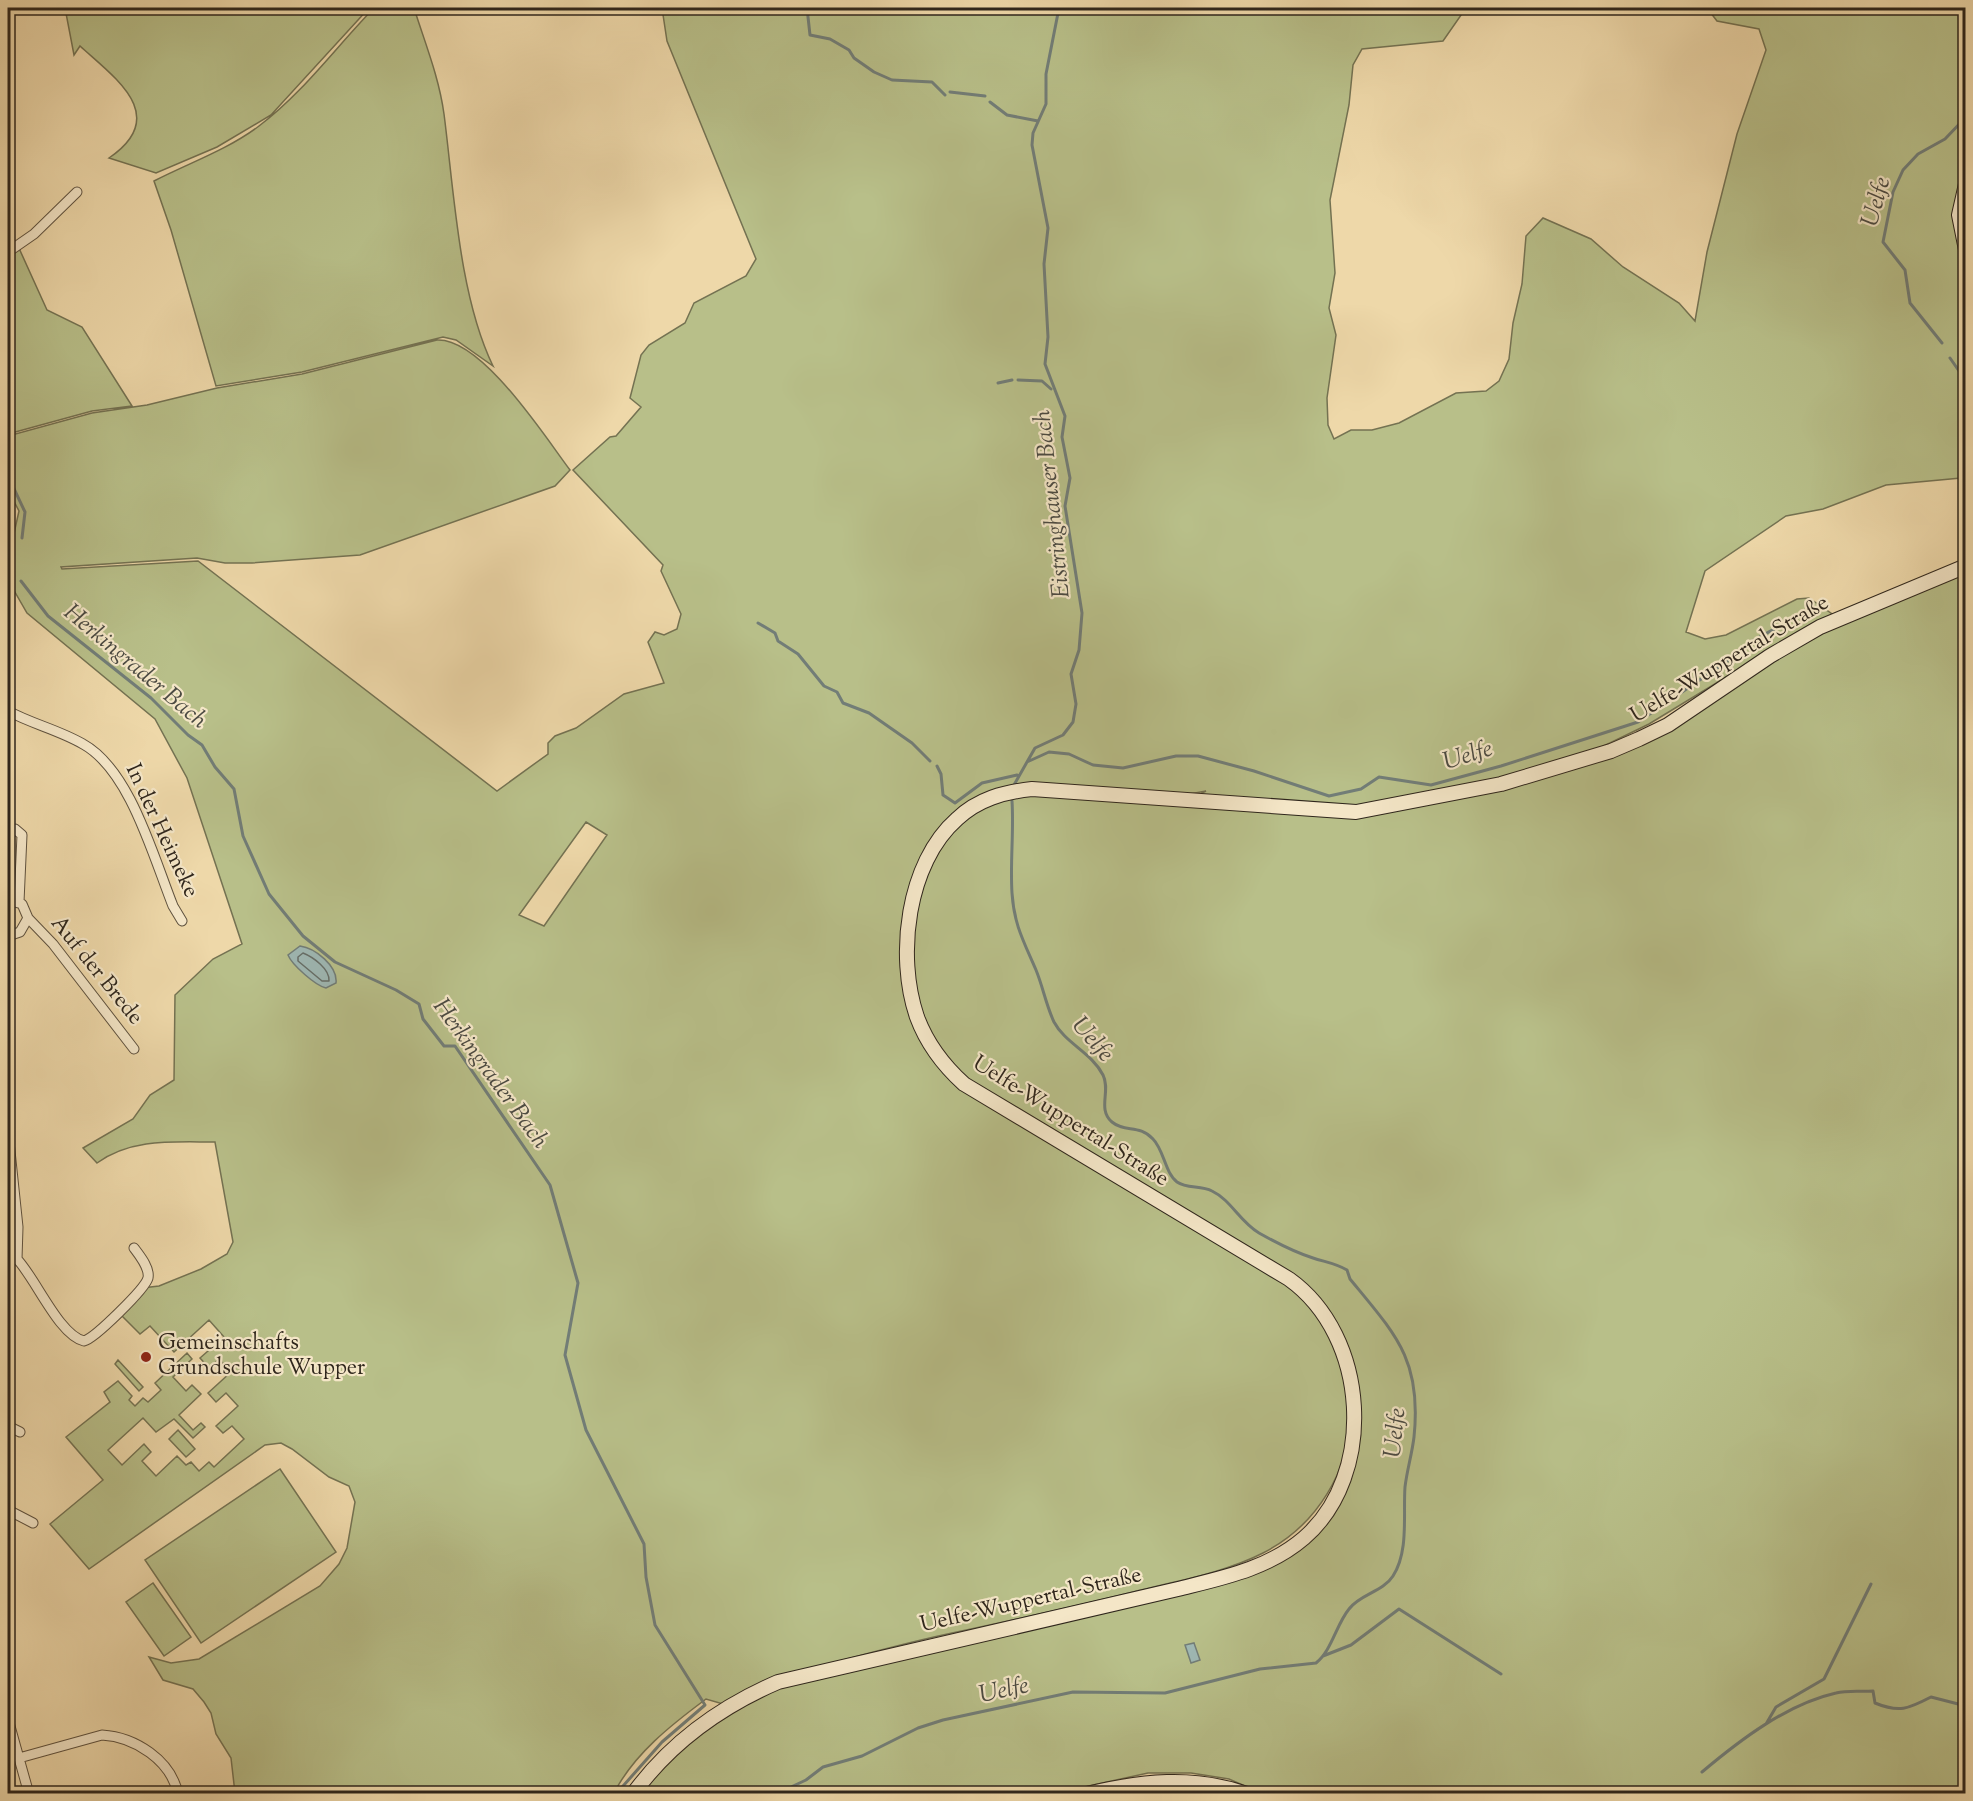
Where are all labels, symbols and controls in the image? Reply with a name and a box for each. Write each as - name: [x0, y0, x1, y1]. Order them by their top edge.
- water label: Uelfe: [1854, 173, 1900, 231]
- water label: Eistringhauser Bach: [1026, 408, 1080, 600]
- street label: Uelfe-Wuppertal-Straße: [1625, 588, 1835, 732]
- water label: Herkingrader Bach: [56, 597, 214, 738]
- water label: Uelfe: [1439, 732, 1497, 780]
- street label: In der Heimeke: [116, 759, 206, 903]
- street label: Auf der Brede: [42, 910, 150, 1032]
- water label: Herkingrader Bach: [424, 992, 556, 1156]
- water label: Uelfe: [1063, 1010, 1121, 1070]
- street label: Uelfe-Wuppertal-Straße: [965, 1048, 1175, 1196]
- place label: Gemeinschafts Grundschule Wupper: [158, 1328, 365, 1385]
- marker: Gemeinschafts Grundschule Wupper: [139, 1350, 153, 1364]
- water label: Uelfe: [1376, 1406, 1416, 1460]
- street label: Uelfe-Wuppertal-Straße: [917, 1560, 1145, 1642]
- water label: Uelfe: [976, 1669, 1032, 1713]

